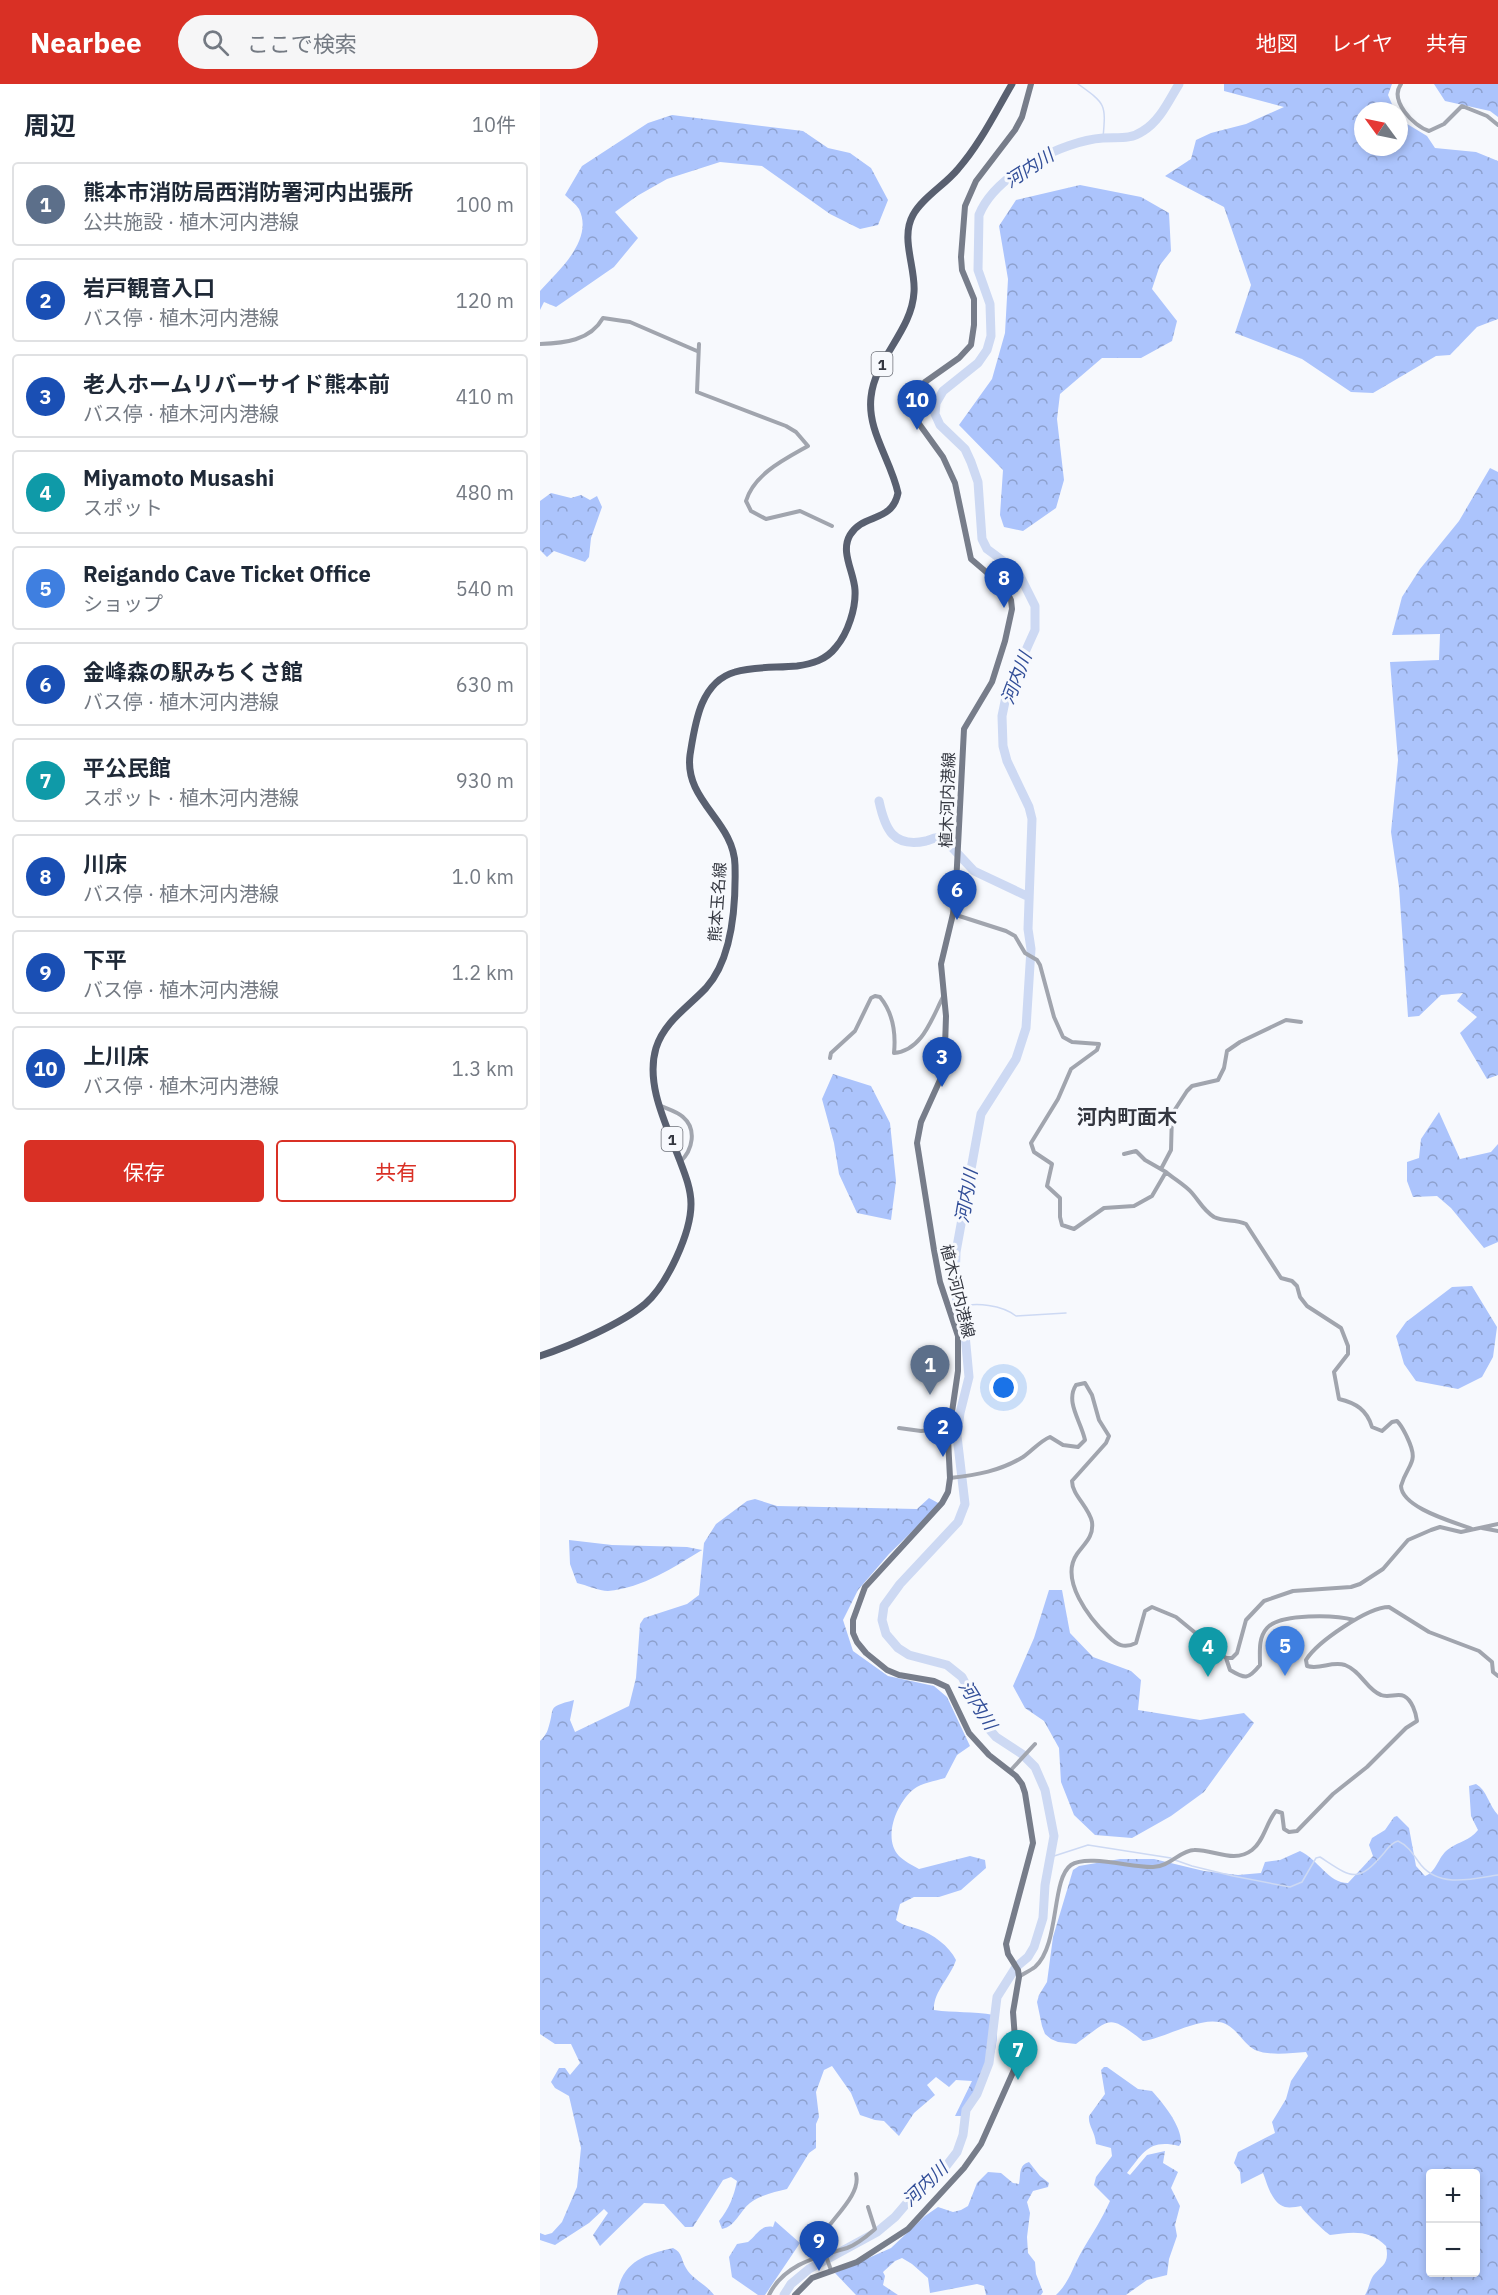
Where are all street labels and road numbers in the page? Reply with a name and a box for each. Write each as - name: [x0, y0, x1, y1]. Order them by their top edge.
- road number: 1: [872, 352, 892, 376]
- street label: 植木河内港線: [935, 752, 959, 848]
- street label: 熊本玉名線: [704, 861, 730, 943]
- road number: 1: [662, 1127, 682, 1151]
- street label: 植木河内港線: [937, 1242, 979, 1340]

